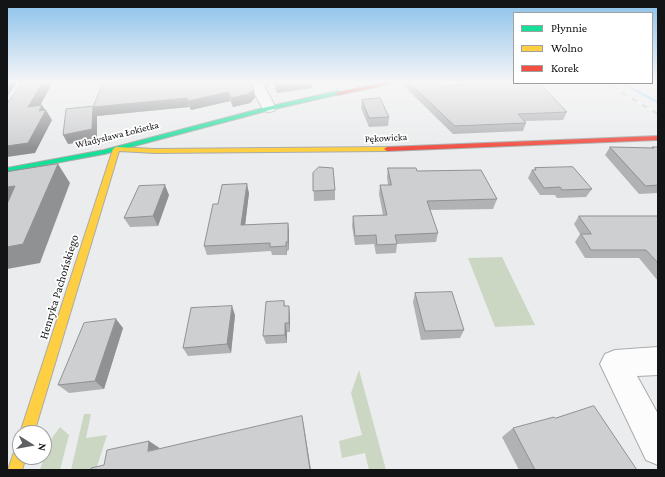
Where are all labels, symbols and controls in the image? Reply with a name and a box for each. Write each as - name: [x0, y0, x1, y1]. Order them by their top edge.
- legend: [513, 12, 653, 84]
- text: Płynnie: [551, 21, 587, 35]
- text: Wolno: [551, 41, 583, 55]
- text: Korek: [551, 61, 579, 75]
- street label: Władysława Łokietka: [74, 119, 160, 151]
- street label: Pękowicka: [365, 131, 407, 145]
- street label: Henryka Pachońskiego: [36, 233, 82, 341]
- north arrow: [12, 425, 52, 465]
- text: N: [36, 442, 49, 452]

